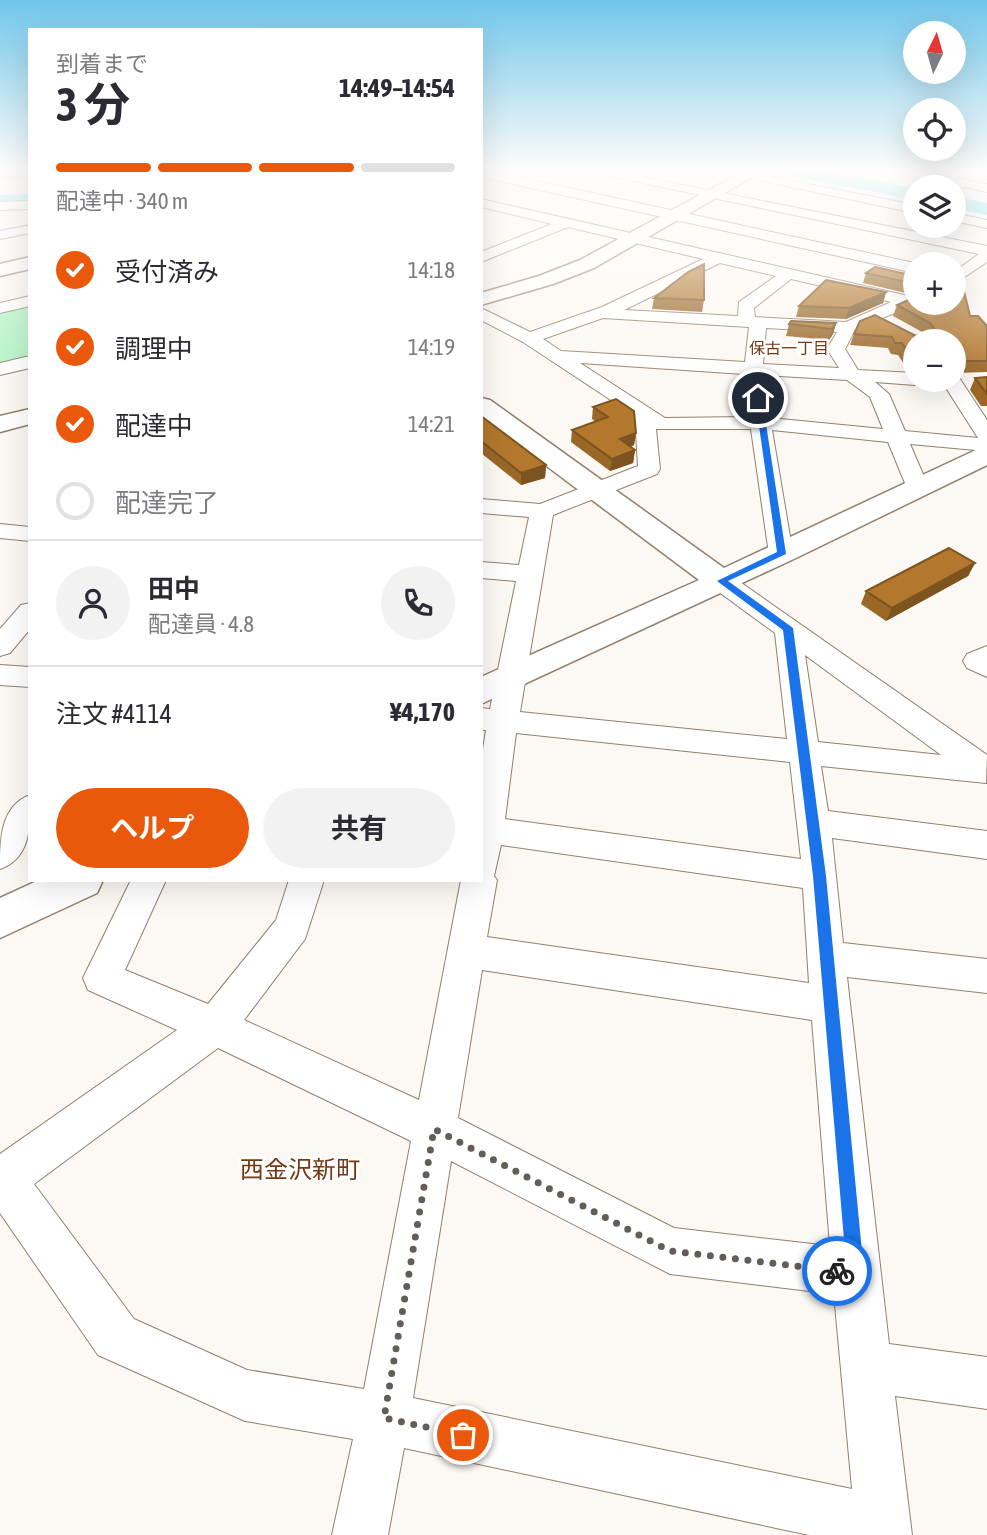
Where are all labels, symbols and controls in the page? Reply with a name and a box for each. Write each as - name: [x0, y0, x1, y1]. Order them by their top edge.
- north arrow: [903, 21, 966, 84]
- map controls: [903, 21, 966, 392]
- text: 到着まで: [56, 51, 148, 77]
- text: 14:49–14:54: [339, 73, 455, 103]
- text: 3 分: [56, 78, 130, 131]
- button: locate: [903, 98, 966, 161]
- button: layers: [903, 175, 966, 238]
- text: 配達中 · 340 m: [56, 188, 188, 214]
- icon: check: [56, 251, 94, 289]
- button: +: [903, 252, 966, 315]
- text: 受付済み: [115, 257, 219, 287]
- text: 14:18: [408, 257, 455, 283]
- icon: check: [56, 328, 94, 366]
- button: −: [903, 329, 966, 392]
- text: 調理中: [115, 334, 193, 364]
- text: 14:19: [408, 334, 455, 360]
- district label: 保古一丁目: [749, 339, 829, 357]
- pin: [728, 368, 788, 428]
- icon: home: [739, 379, 777, 417]
- icon: check: [56, 405, 94, 443]
- text: 配達中: [115, 411, 193, 441]
- text: 14:21: [408, 411, 455, 437]
- text: 配達完了: [115, 488, 219, 518]
- button: person: [56, 566, 130, 640]
- button: phone: [381, 566, 455, 640]
- text: 田中: [148, 574, 200, 604]
- text: 配達員 · 4.8: [148, 611, 254, 637]
- text: ¥4,170: [390, 697, 455, 727]
- text: 注文 #4114: [56, 699, 172, 729]
- button: ヘルプ: [56, 788, 249, 868]
- button: 共有: [263, 788, 455, 868]
- district label: 西金沢新町: [240, 1156, 360, 1183]
- courier: [802, 1236, 872, 1306]
- icon: bike: [818, 1252, 856, 1290]
- pin: [433, 1405, 493, 1465]
- icon: bag: [444, 1416, 482, 1454]

